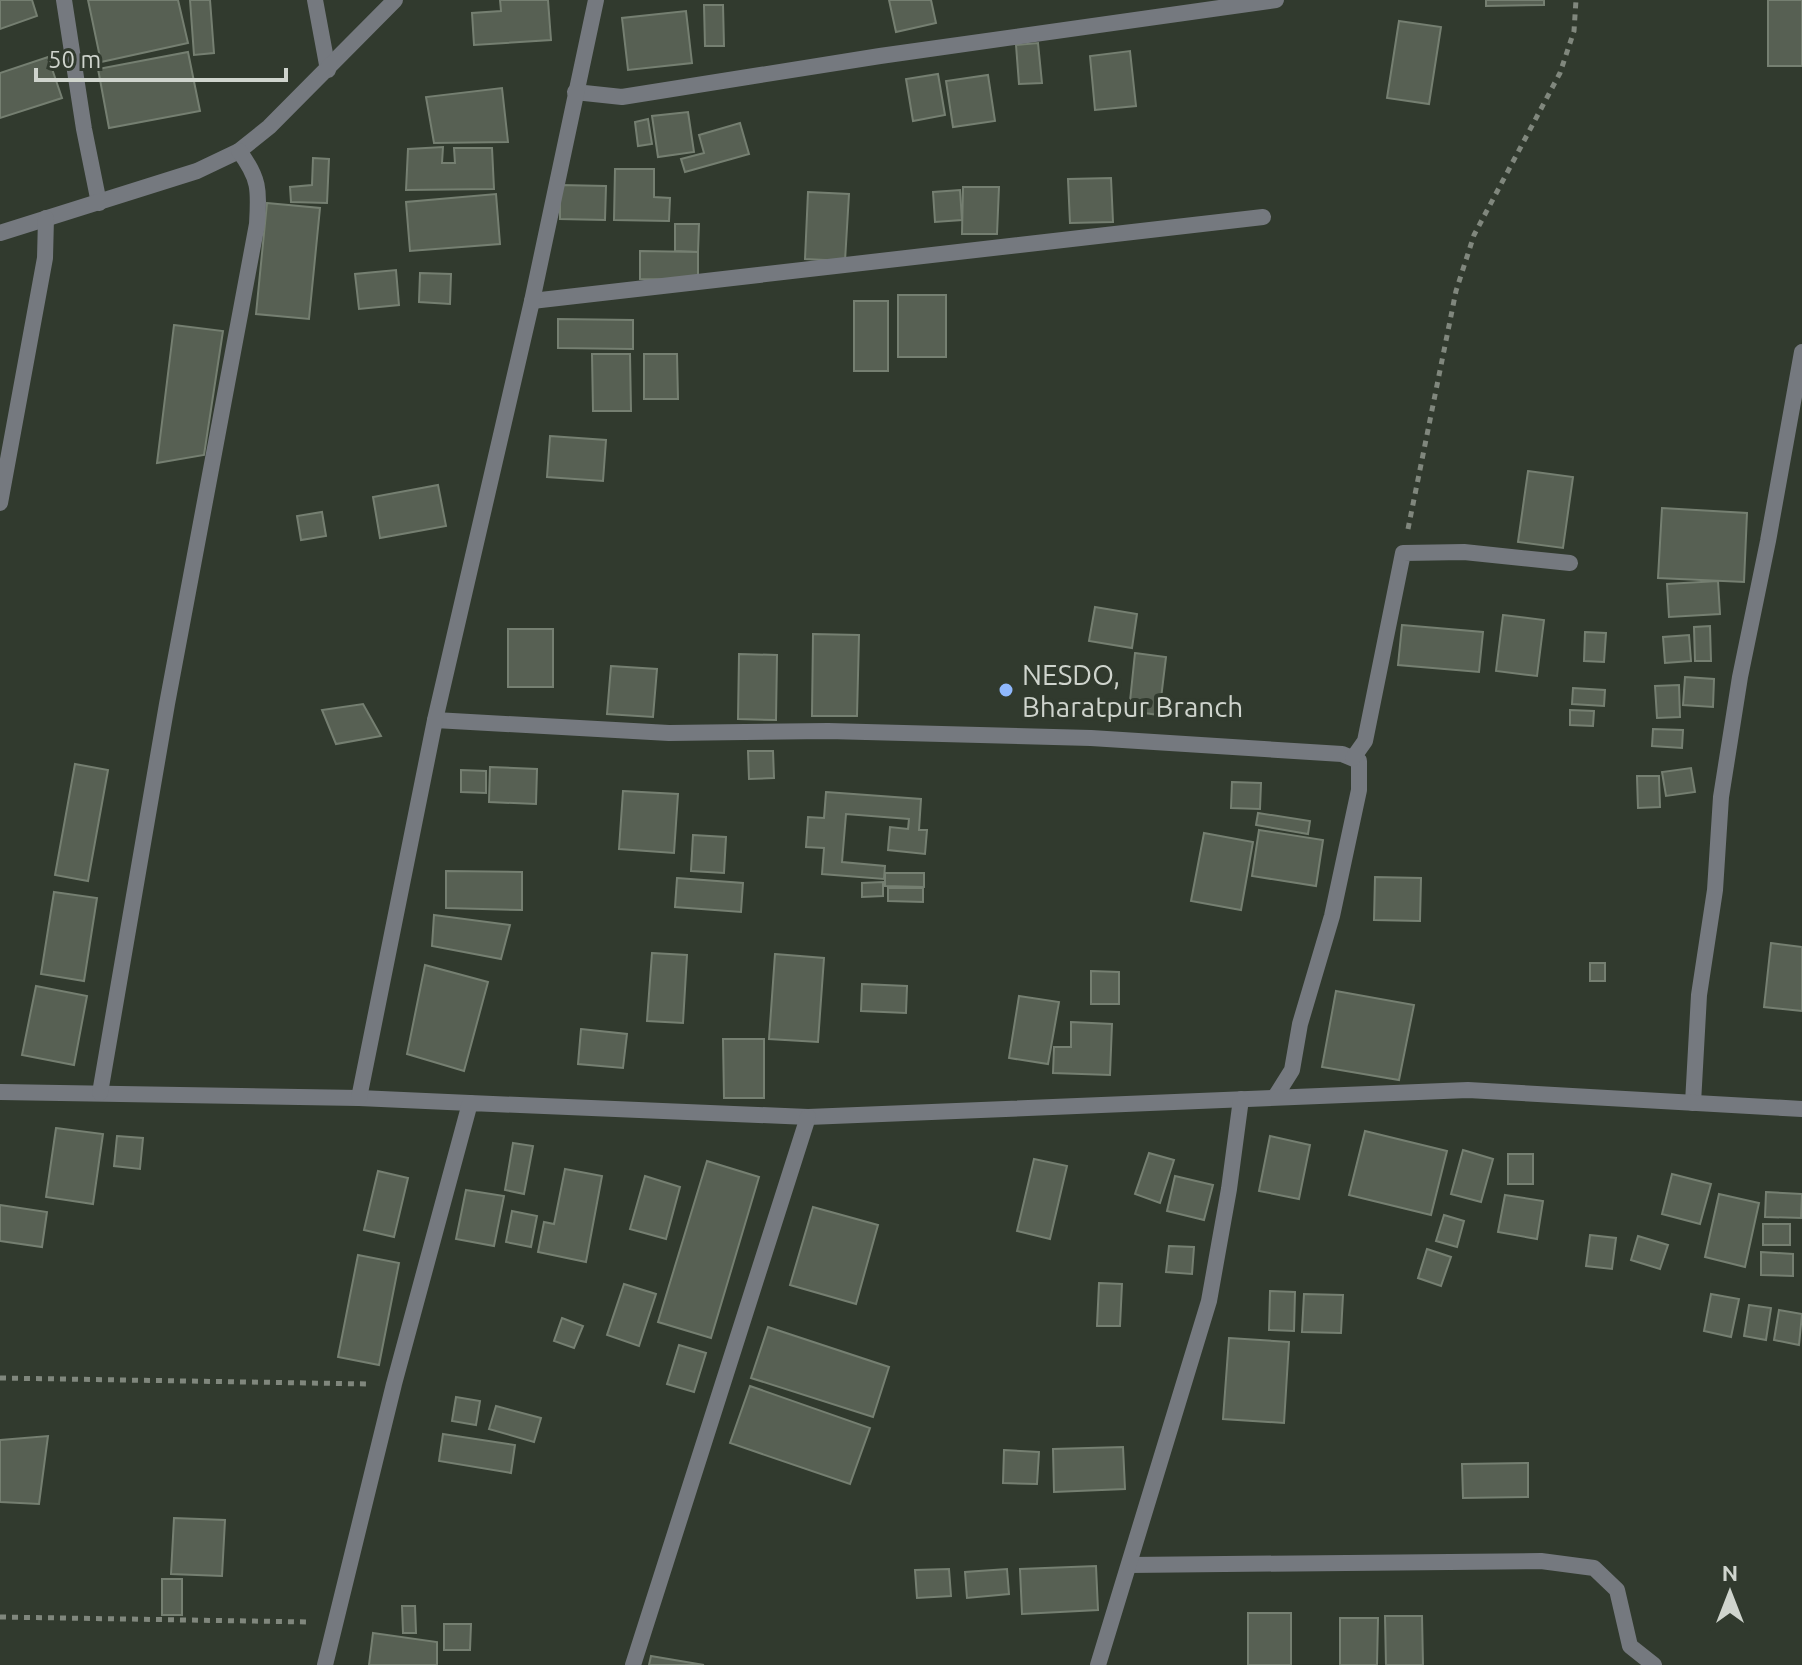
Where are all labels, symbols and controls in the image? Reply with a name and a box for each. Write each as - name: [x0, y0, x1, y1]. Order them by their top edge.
- scale bar: [36, 32, 286, 82]
- text: 50 m: [48, 46, 101, 73]
- place label: NESDO, Bharatpur Branch: [1022, 659, 1243, 722]
- marker: NESDO, Bharatpur Branch: [997, 681, 1015, 699]
- north arrow: [1690, 1553, 1770, 1633]
- text: N: [1722, 1560, 1738, 1585]

